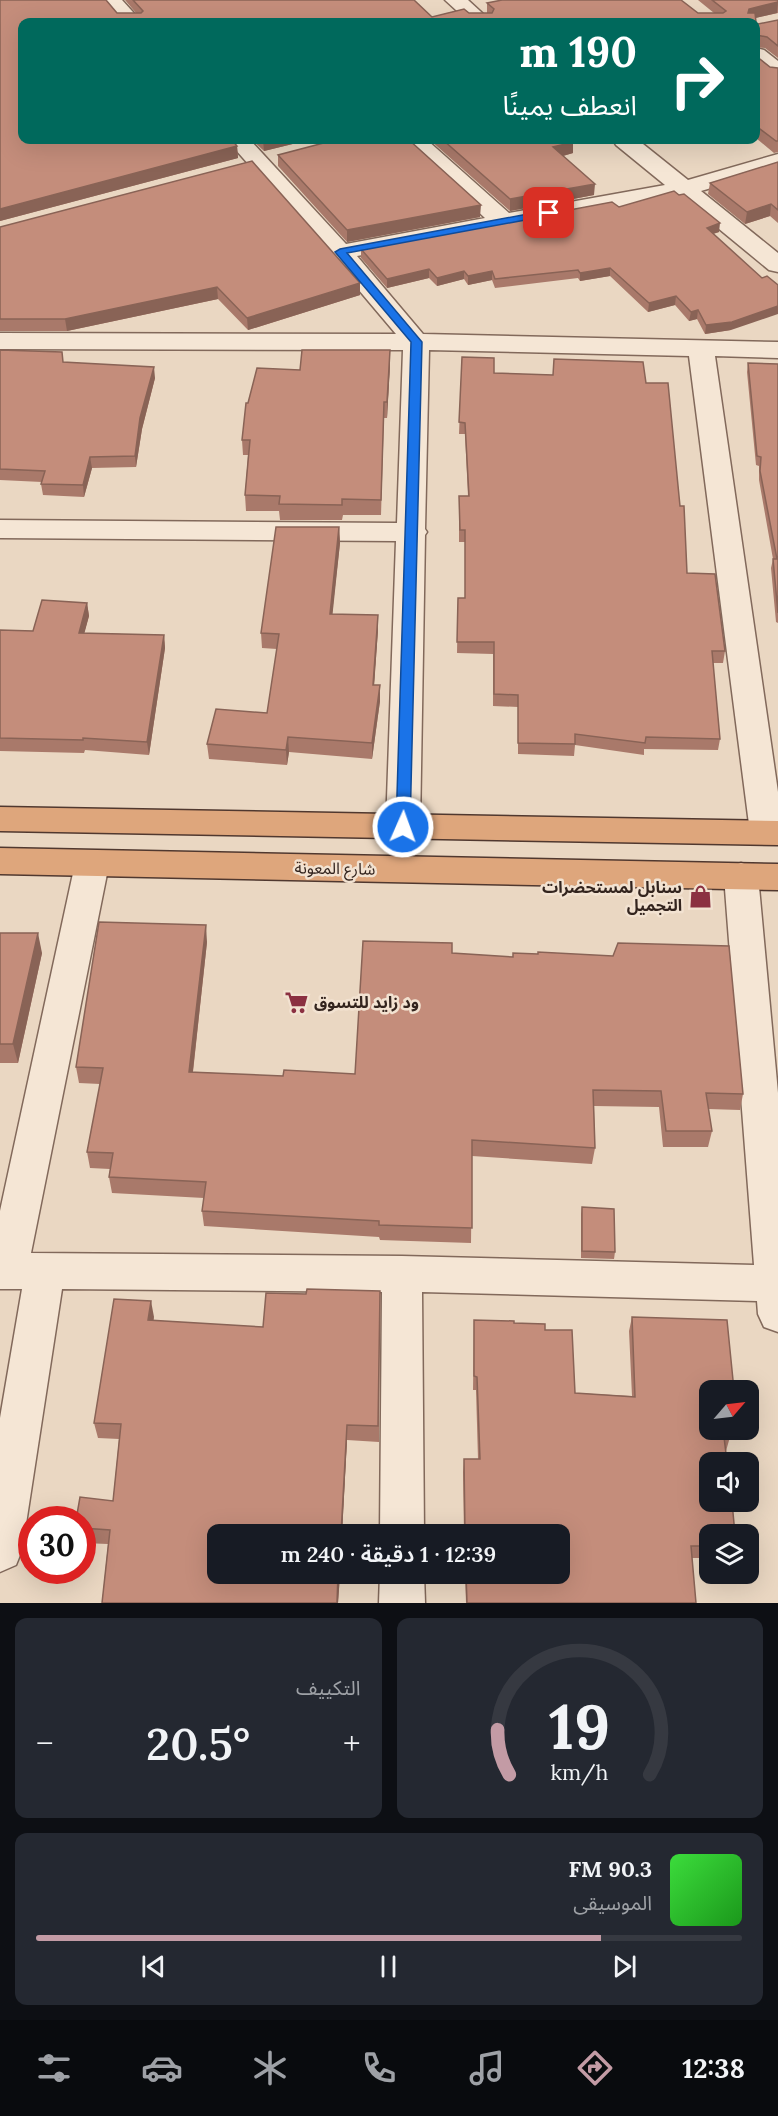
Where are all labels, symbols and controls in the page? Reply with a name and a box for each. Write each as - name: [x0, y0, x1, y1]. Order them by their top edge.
- text: 190 m: [519, 25, 637, 79]
- icon: right: [658, 42, 736, 120]
- text: انعطف يمينًا: [502, 88, 637, 122]
- pin: [523, 187, 574, 238]
- icon: arrive: [532, 196, 565, 229]
- position arrow: [371, 795, 435, 859]
- street label: شارع المعونة: [294, 857, 375, 882]
- place label: سنابل لمستحضرات التجميل: [542, 877, 682, 915]
- shop icon: سنابل لمستحضرات التجميل: [687, 883, 713, 909]
- supermarket icon: ود زايد للتسوق: [283, 989, 309, 1015]
- place label: ود زايد للتسوق: [314, 992, 419, 1012]
- north arrow: [699, 1380, 759, 1440]
- map controls: [699, 1380, 759, 1584]
- button: sound: [699, 1452, 759, 1512]
- speed limit sign: 30: [18, 1506, 96, 1584]
- button: layers: [699, 1524, 759, 1584]
- text: 12:39 · 1 دقيقة · 240 m: [281, 1540, 496, 1568]
- text: التكييف: [296, 1675, 361, 1700]
- text: 19: [549, 1686, 610, 1766]
- text: 20.5°: [146, 1715, 250, 1772]
- text: −: [36, 1722, 54, 1764]
- text: +: [343, 1722, 361, 1764]
- text: km/h: [551, 1758, 609, 1786]
- text: 90.3 FM: [569, 1855, 652, 1883]
- text: الموسيقى: [573, 1890, 652, 1915]
- icon: previous: [137, 1950, 170, 1983]
- icon: pause: [372, 1950, 405, 1983]
- icon: next: [608, 1950, 641, 1983]
- icon: filters: [33, 2047, 75, 2089]
- icon: car: [141, 2047, 183, 2089]
- icon: climate: [249, 2047, 291, 2089]
- icon: phone: [358, 2047, 400, 2089]
- icon: music: [466, 2047, 508, 2089]
- icon: directions: [574, 2047, 616, 2089]
- text: 12:38: [682, 2051, 745, 2085]

